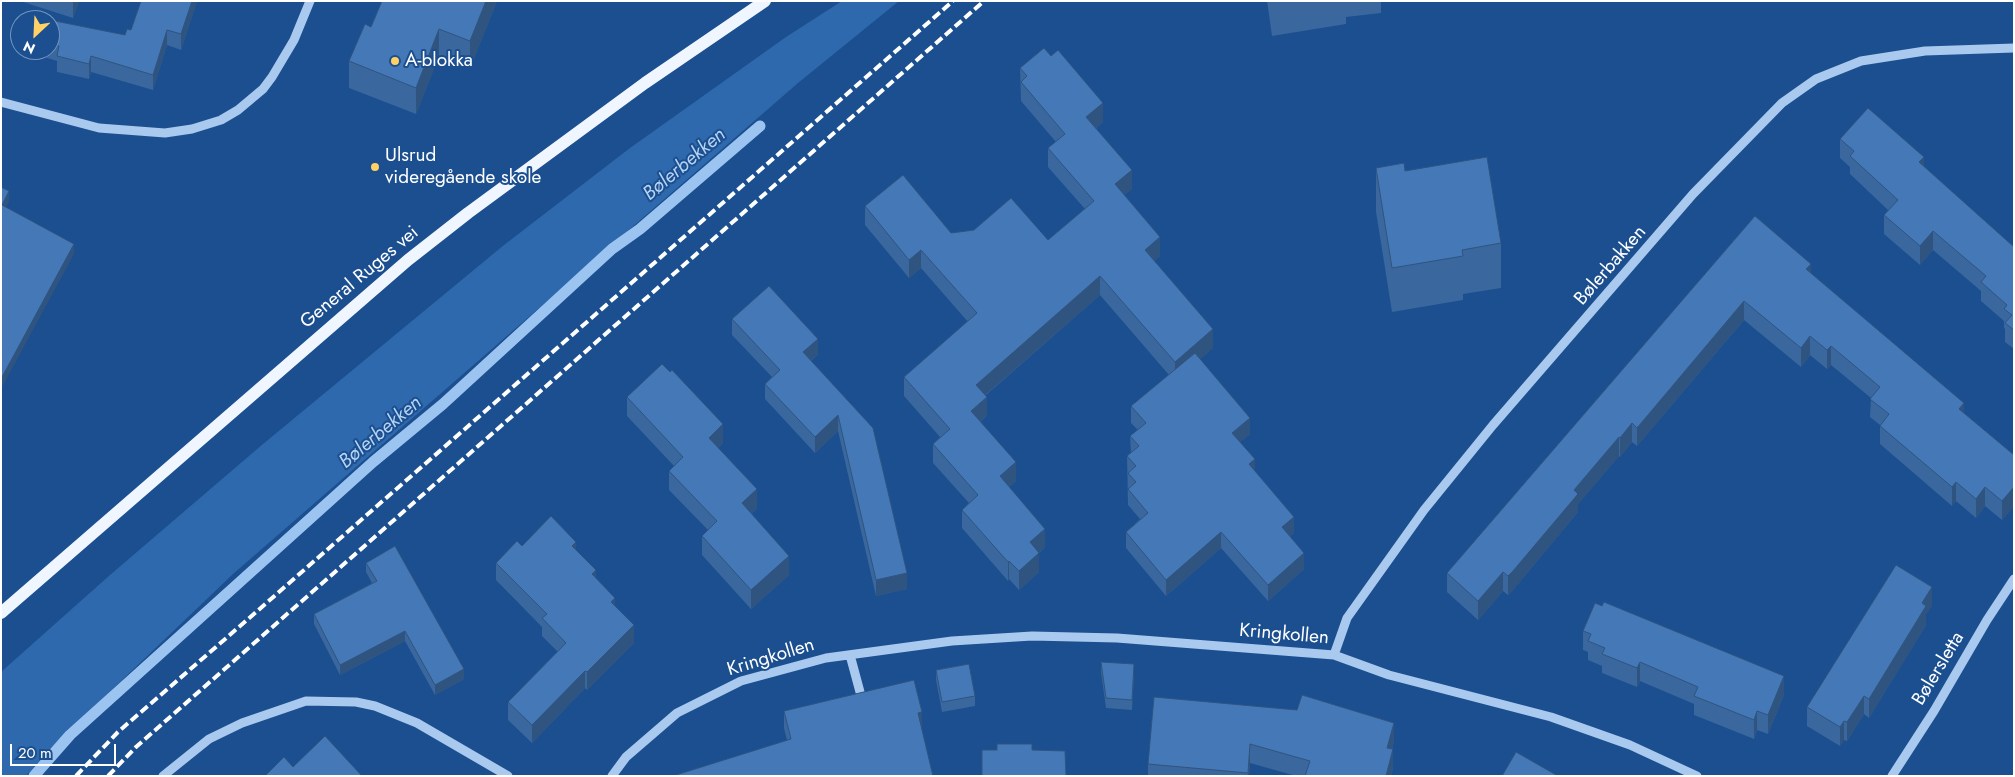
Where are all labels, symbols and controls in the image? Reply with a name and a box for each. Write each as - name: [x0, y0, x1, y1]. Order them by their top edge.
- north arrow: [10, 10, 60, 60]
- text: N: [20, 36, 38, 59]
- place label: A-blokka: [405, 50, 473, 72]
- marker: A-blokka: [389, 55, 401, 67]
- water label: Bølerbekken: [639, 123, 731, 207]
- place label: Ulsrud videregående skole: [385, 145, 541, 189]
- marker: Ulsrud videregående skole: [369, 161, 381, 173]
- street label: General Ruges vei: [296, 222, 424, 334]
- street label: Bølerbakken: [1570, 222, 1652, 310]
- water label: Bølerbekken: [335, 391, 427, 475]
- street label: Kringkollen: [1238, 620, 1330, 650]
- street label: Bølersletta: [1908, 628, 1970, 710]
- street label: Kringkollen: [725, 634, 817, 682]
- scale bar: [12, 734, 119, 766]
- text: 20 m: [18, 742, 52, 764]

